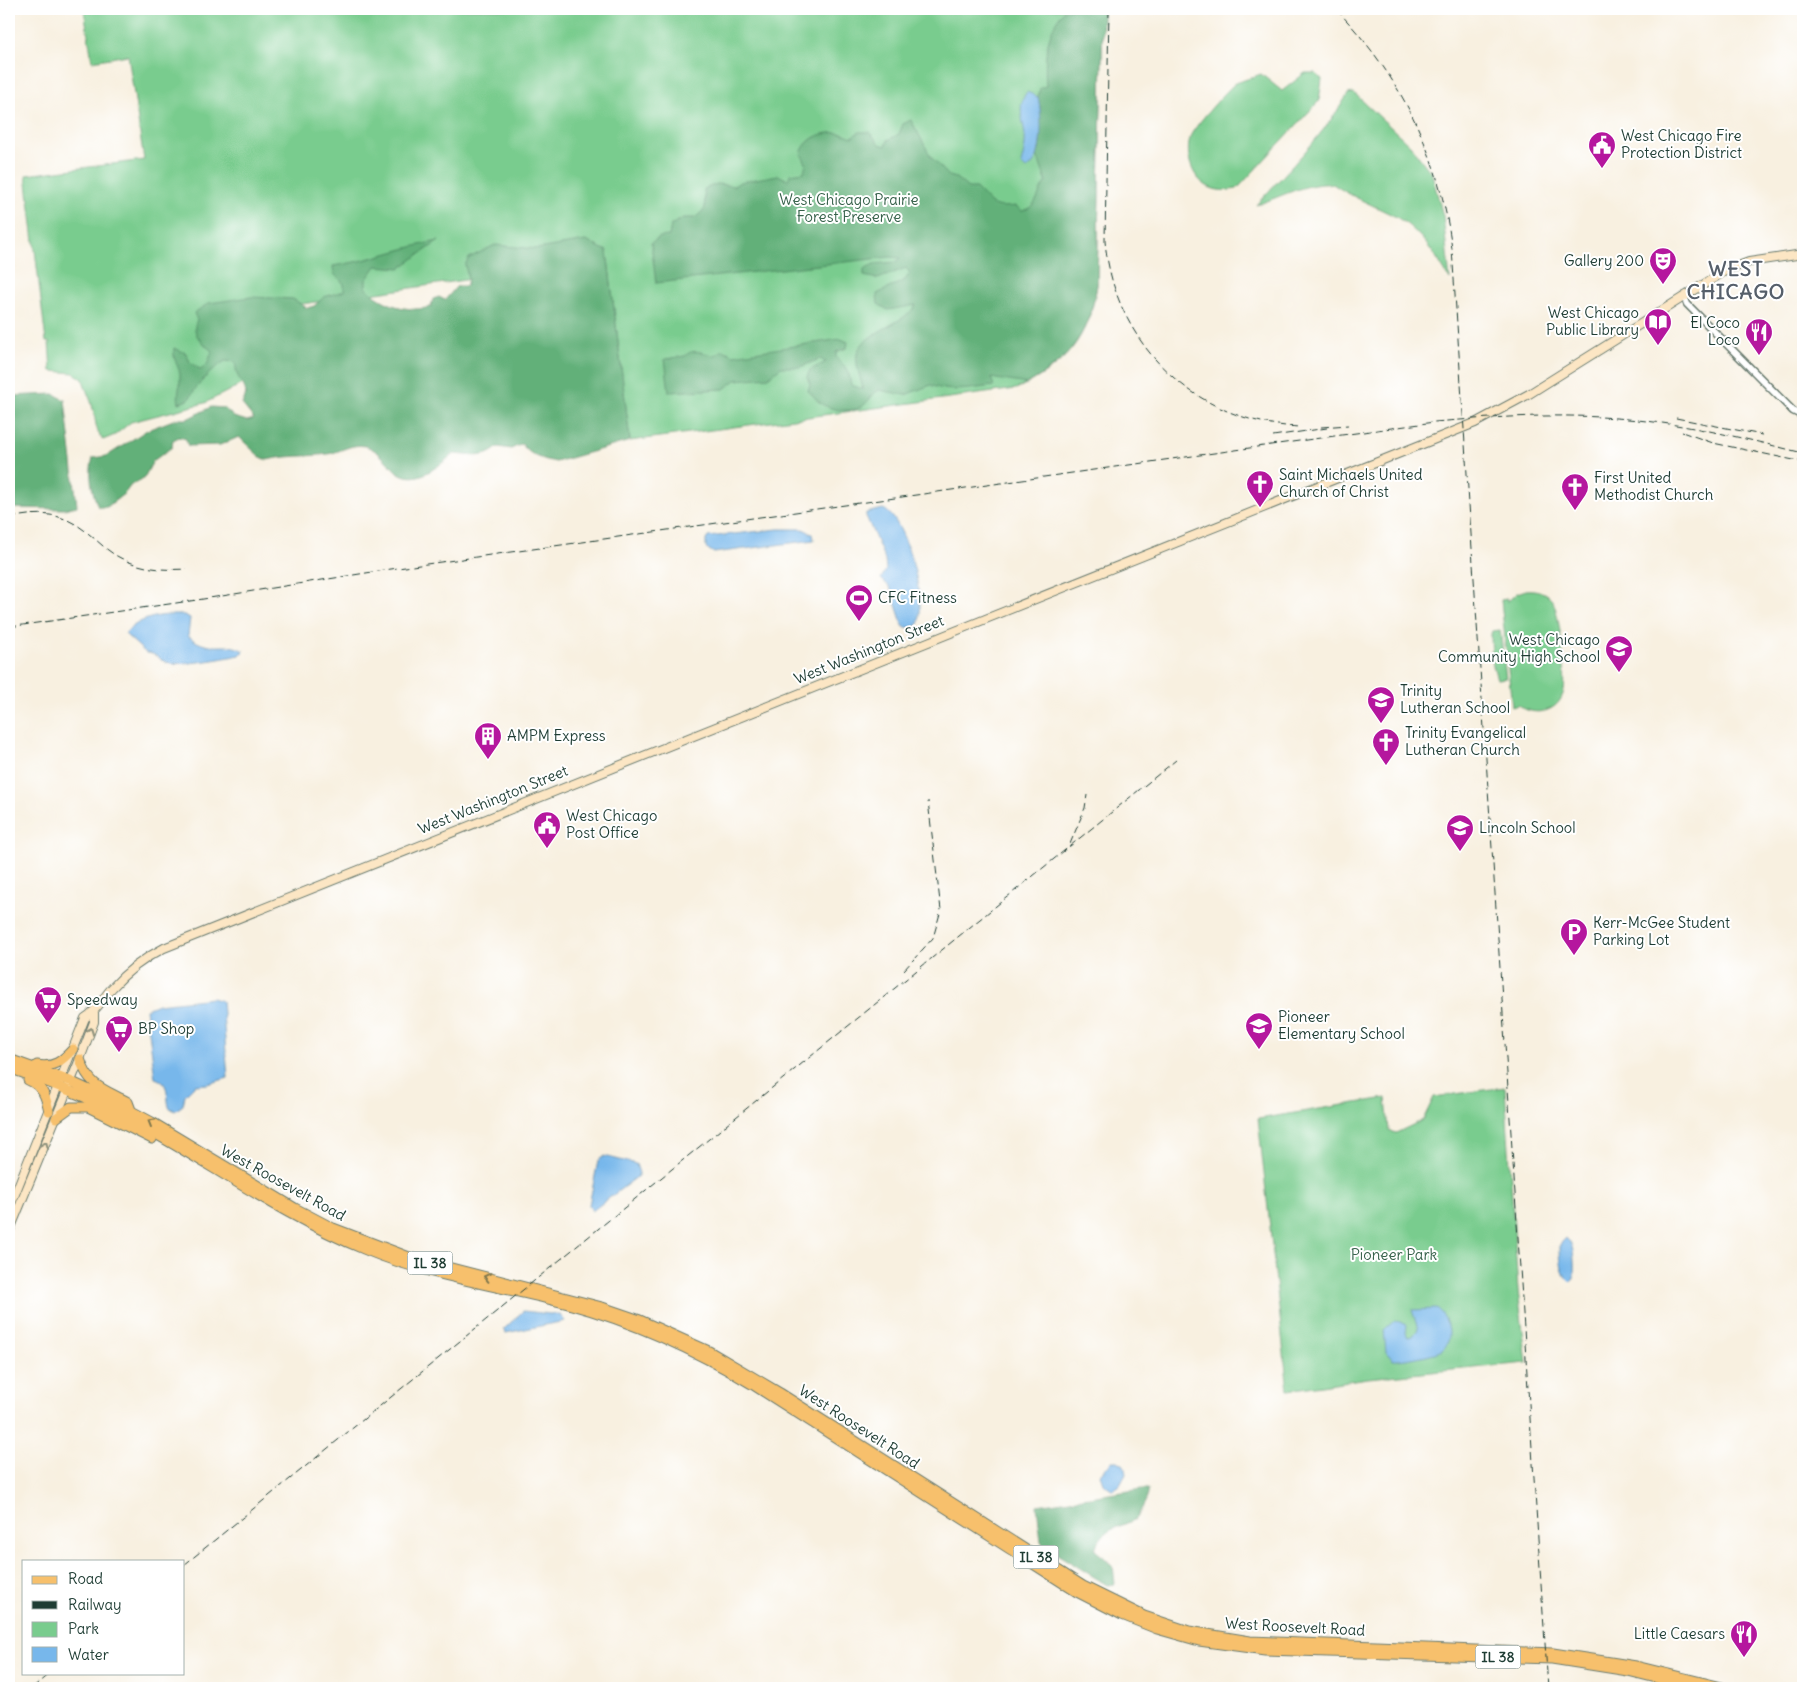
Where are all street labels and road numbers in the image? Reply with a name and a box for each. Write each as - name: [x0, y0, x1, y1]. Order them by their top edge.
- street label: West Washington Street: [791, 611, 947, 688]
- street label: West Washington Street: [415, 761, 571, 838]
- street label: West Roosevelt Road: [217, 1140, 349, 1225]
- road number: IL 38: [408, 1252, 452, 1274]
- street label: West Roosevelt Road: [795, 1380, 923, 1473]
- road number: IL 38: [1014, 1545, 1058, 1568]
- street label: West Roosevelt Road: [1224, 1613, 1366, 1640]
- road number: IL 38: [1476, 1645, 1520, 1668]

